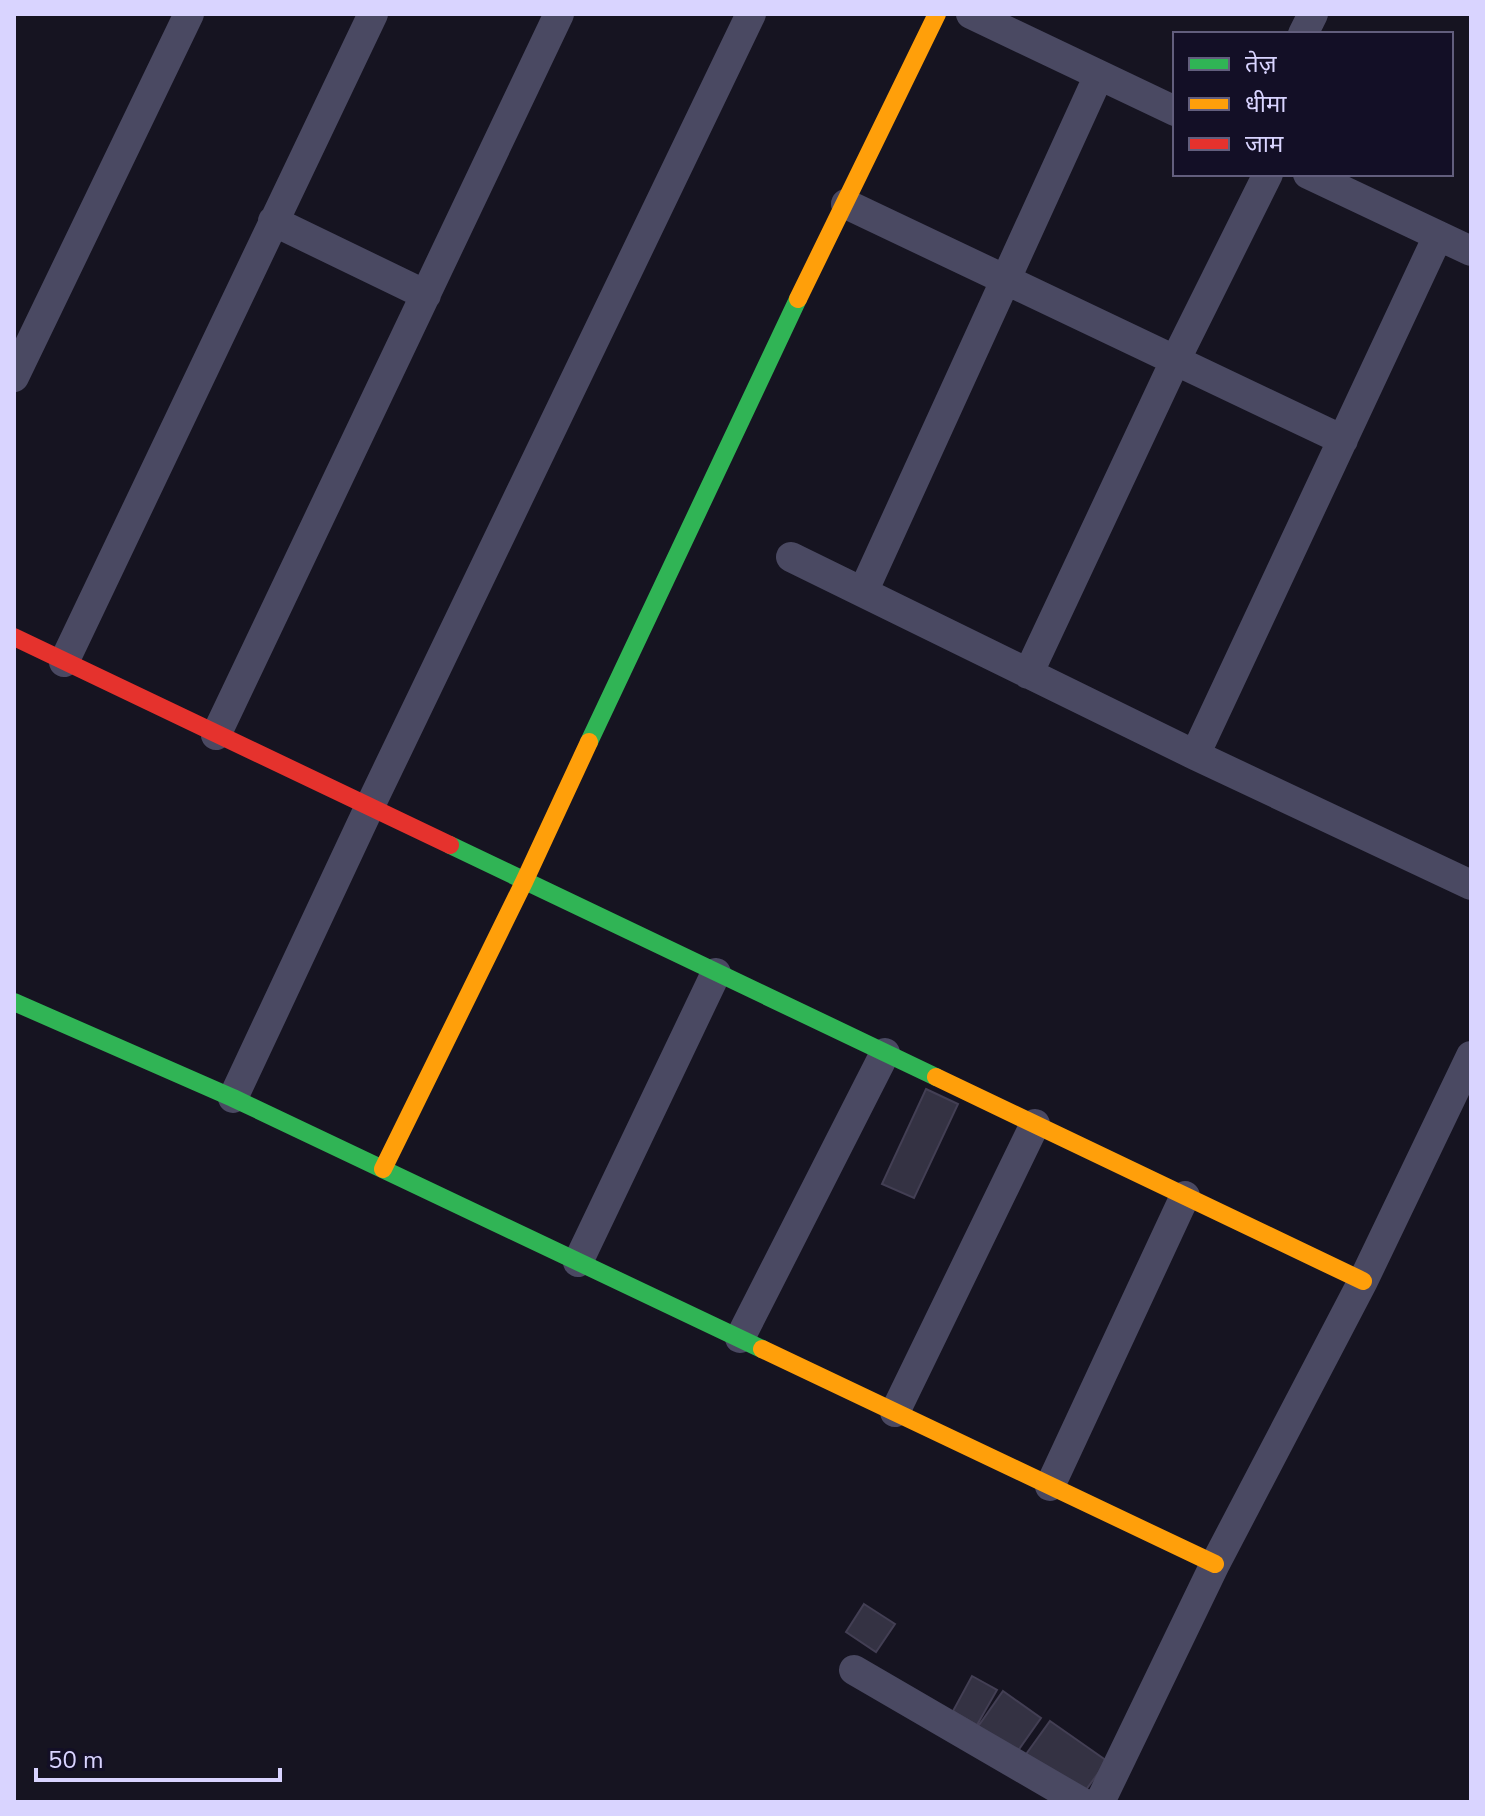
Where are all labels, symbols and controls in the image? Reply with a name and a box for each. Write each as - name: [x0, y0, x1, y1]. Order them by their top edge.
- legend: [1173, 32, 1453, 176]
- text: तेज़: [1245, 48, 1278, 80]
- text: धीमा: [1245, 88, 1287, 120]
- text: जाम: [1245, 128, 1284, 160]
- scale bar: [36, 1732, 280, 1782]
- text: 50 m: [48, 1744, 104, 1776]

